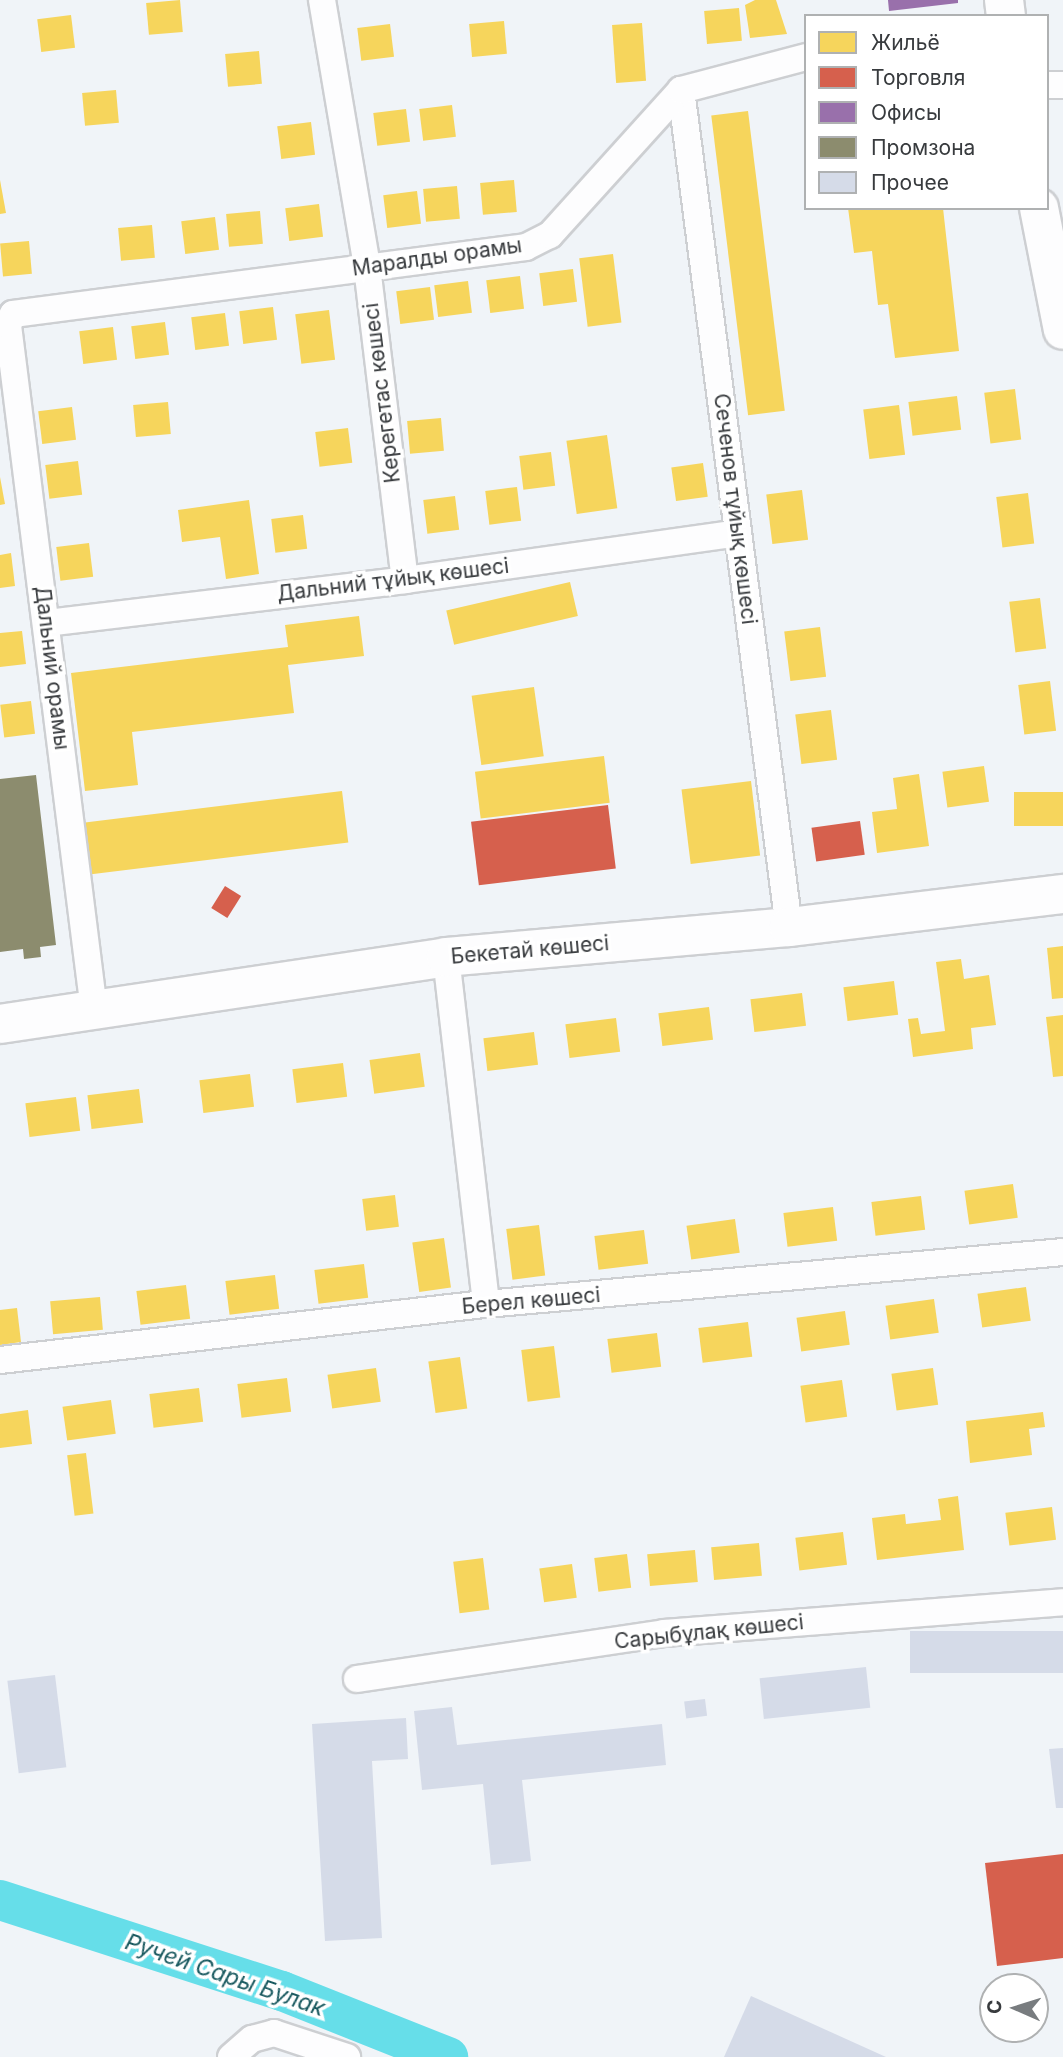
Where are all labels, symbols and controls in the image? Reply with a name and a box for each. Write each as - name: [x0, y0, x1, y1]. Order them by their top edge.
- legend: [804, 14, 1049, 210]
- text: Жильё: [871, 30, 940, 55]
- text: Торговля: [871, 65, 965, 90]
- text: Офисы: [871, 100, 941, 125]
- text: Промзона: [871, 135, 975, 160]
- text: Прочее: [871, 170, 949, 195]
- street label: Маралды орамы: [350, 233, 524, 281]
- street label: Керегетас көшесі: [358, 302, 406, 484]
- street label: Сеченов тұйық көшесі: [708, 392, 762, 626]
- street label: Дальний тұйық көшесі: [276, 553, 510, 607]
- street label: Дальний орамы: [29, 585, 75, 751]
- street label: Бекетай көшесі: [450, 931, 610, 969]
- street label: Берел көшесі: [461, 1282, 601, 1320]
- street label: Сарыбұлақ көшесі: [613, 1610, 805, 1654]
- water label: Ручей Сары Булак: [122, 1928, 328, 2022]
- north arrow: [979, 1973, 1049, 2043]
- text: С: [983, 1999, 1006, 2015]

